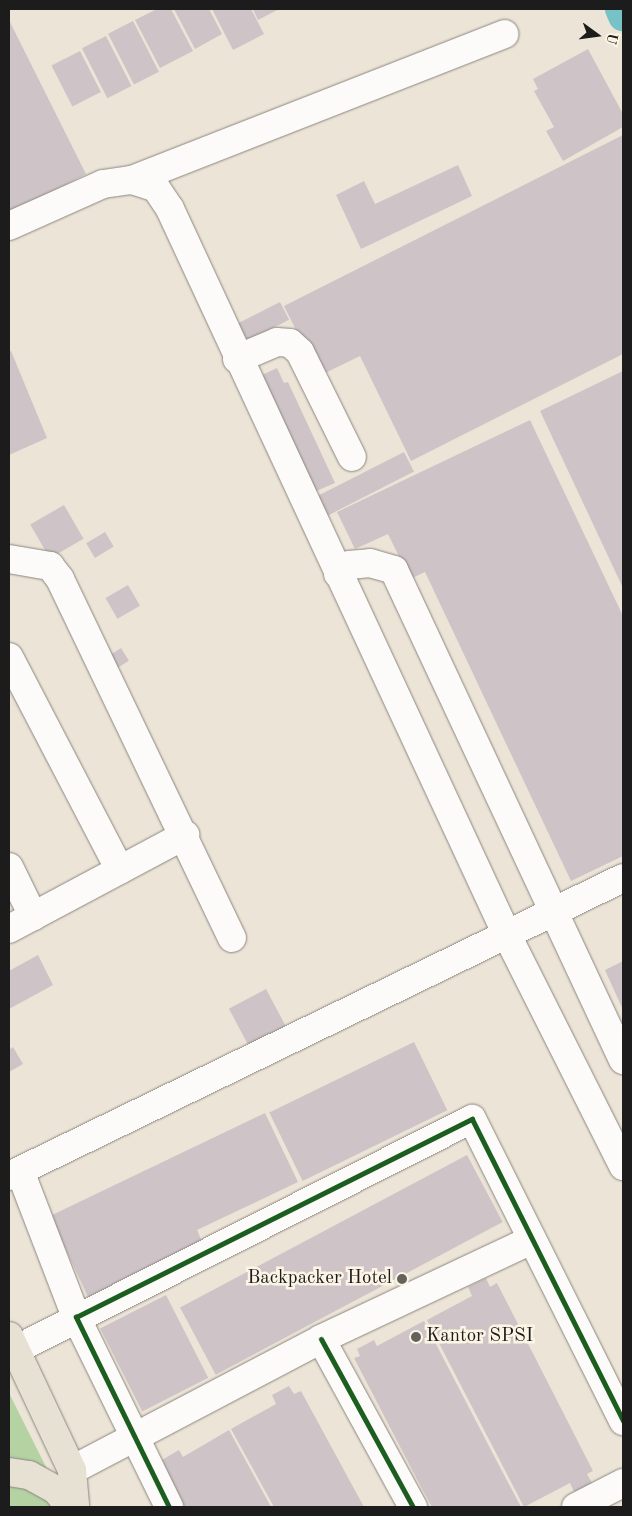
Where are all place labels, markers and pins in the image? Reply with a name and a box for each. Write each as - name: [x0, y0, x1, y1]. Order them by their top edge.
- place label: Backpacker Hotel: [247, 1268, 392, 1290]
- marker: Backpacker Hotel: [396, 1273, 408, 1285]
- place label: Kantor SPSI: [426, 1326, 533, 1348]
- marker: Kantor SPSI: [410, 1331, 422, 1343]

